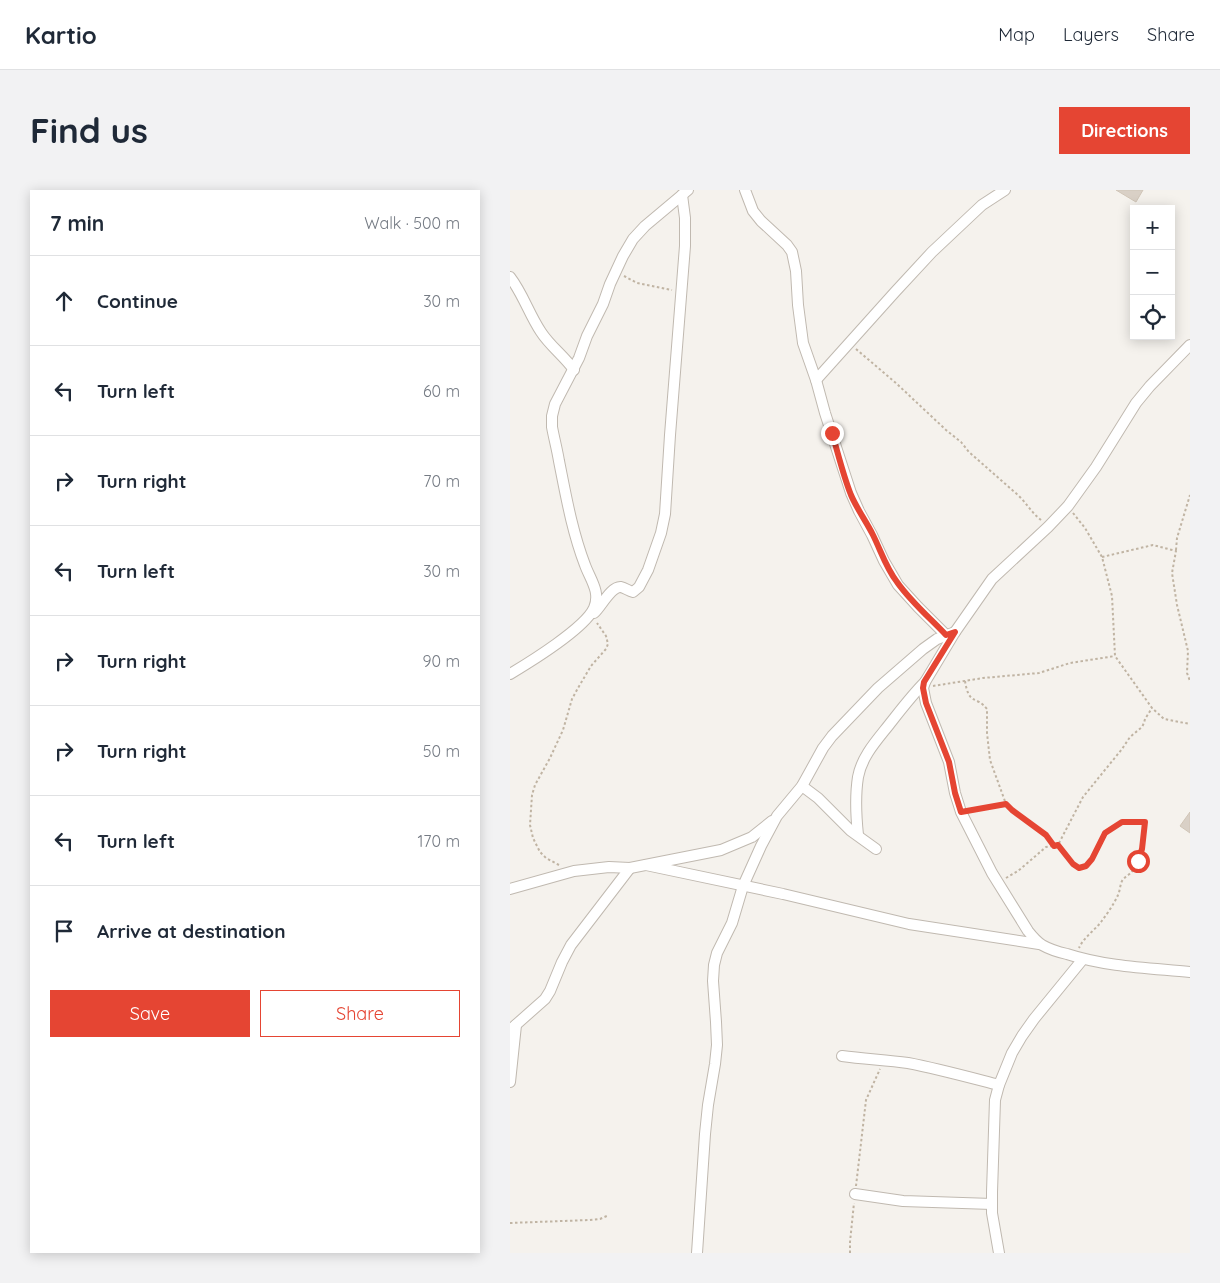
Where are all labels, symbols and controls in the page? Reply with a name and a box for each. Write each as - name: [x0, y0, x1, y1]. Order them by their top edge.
- text: Kartio: [25, 20, 97, 50]
- text: Map: [998, 23, 1035, 46]
- text: Layers: [1063, 23, 1119, 46]
- text: Share: [1147, 23, 1195, 46]
- button: Directions: [1059, 107, 1190, 154]
- text: Find us: [30, 108, 148, 152]
- map controls: [1130, 205, 1175, 340]
- button: +: [1130, 205, 1175, 250]
- text: 7 min: [50, 210, 104, 236]
- text: Walk · 500 m: [364, 213, 460, 233]
- button: −: [1130, 250, 1175, 295]
- icon: ahead: [50, 287, 78, 315]
- text: Continue: [97, 289, 178, 313]
- text: 30 m: [423, 291, 460, 311]
- button: locate: [1130, 295, 1175, 340]
- icon: left: [50, 377, 78, 405]
- text: Turn left: [97, 379, 175, 403]
- text: 60 m: [423, 381, 460, 401]
- route end: [821, 422, 844, 445]
- icon: right: [50, 467, 78, 495]
- text: Turn right: [97, 469, 186, 493]
- text: 70 m: [423, 471, 460, 491]
- icon: left: [50, 557, 78, 585]
- text: Turn left: [97, 559, 175, 583]
- text: 30 m: [423, 561, 460, 581]
- icon: right: [50, 647, 78, 675]
- text: Turn right: [97, 649, 186, 673]
- text: 90 m: [423, 651, 460, 671]
- icon: right: [50, 737, 78, 765]
- text: Turn right: [97, 739, 186, 763]
- text: 50 m: [423, 741, 460, 761]
- icon: left: [50, 827, 78, 855]
- text: Turn left: [97, 829, 175, 853]
- text: 170 m: [417, 831, 460, 851]
- route start: [1127, 850, 1150, 873]
- icon: arrive: [50, 917, 78, 945]
- text: Arrive at destination: [97, 919, 286, 943]
- button: Save: [50, 990, 250, 1037]
- button: Share: [260, 990, 460, 1037]

